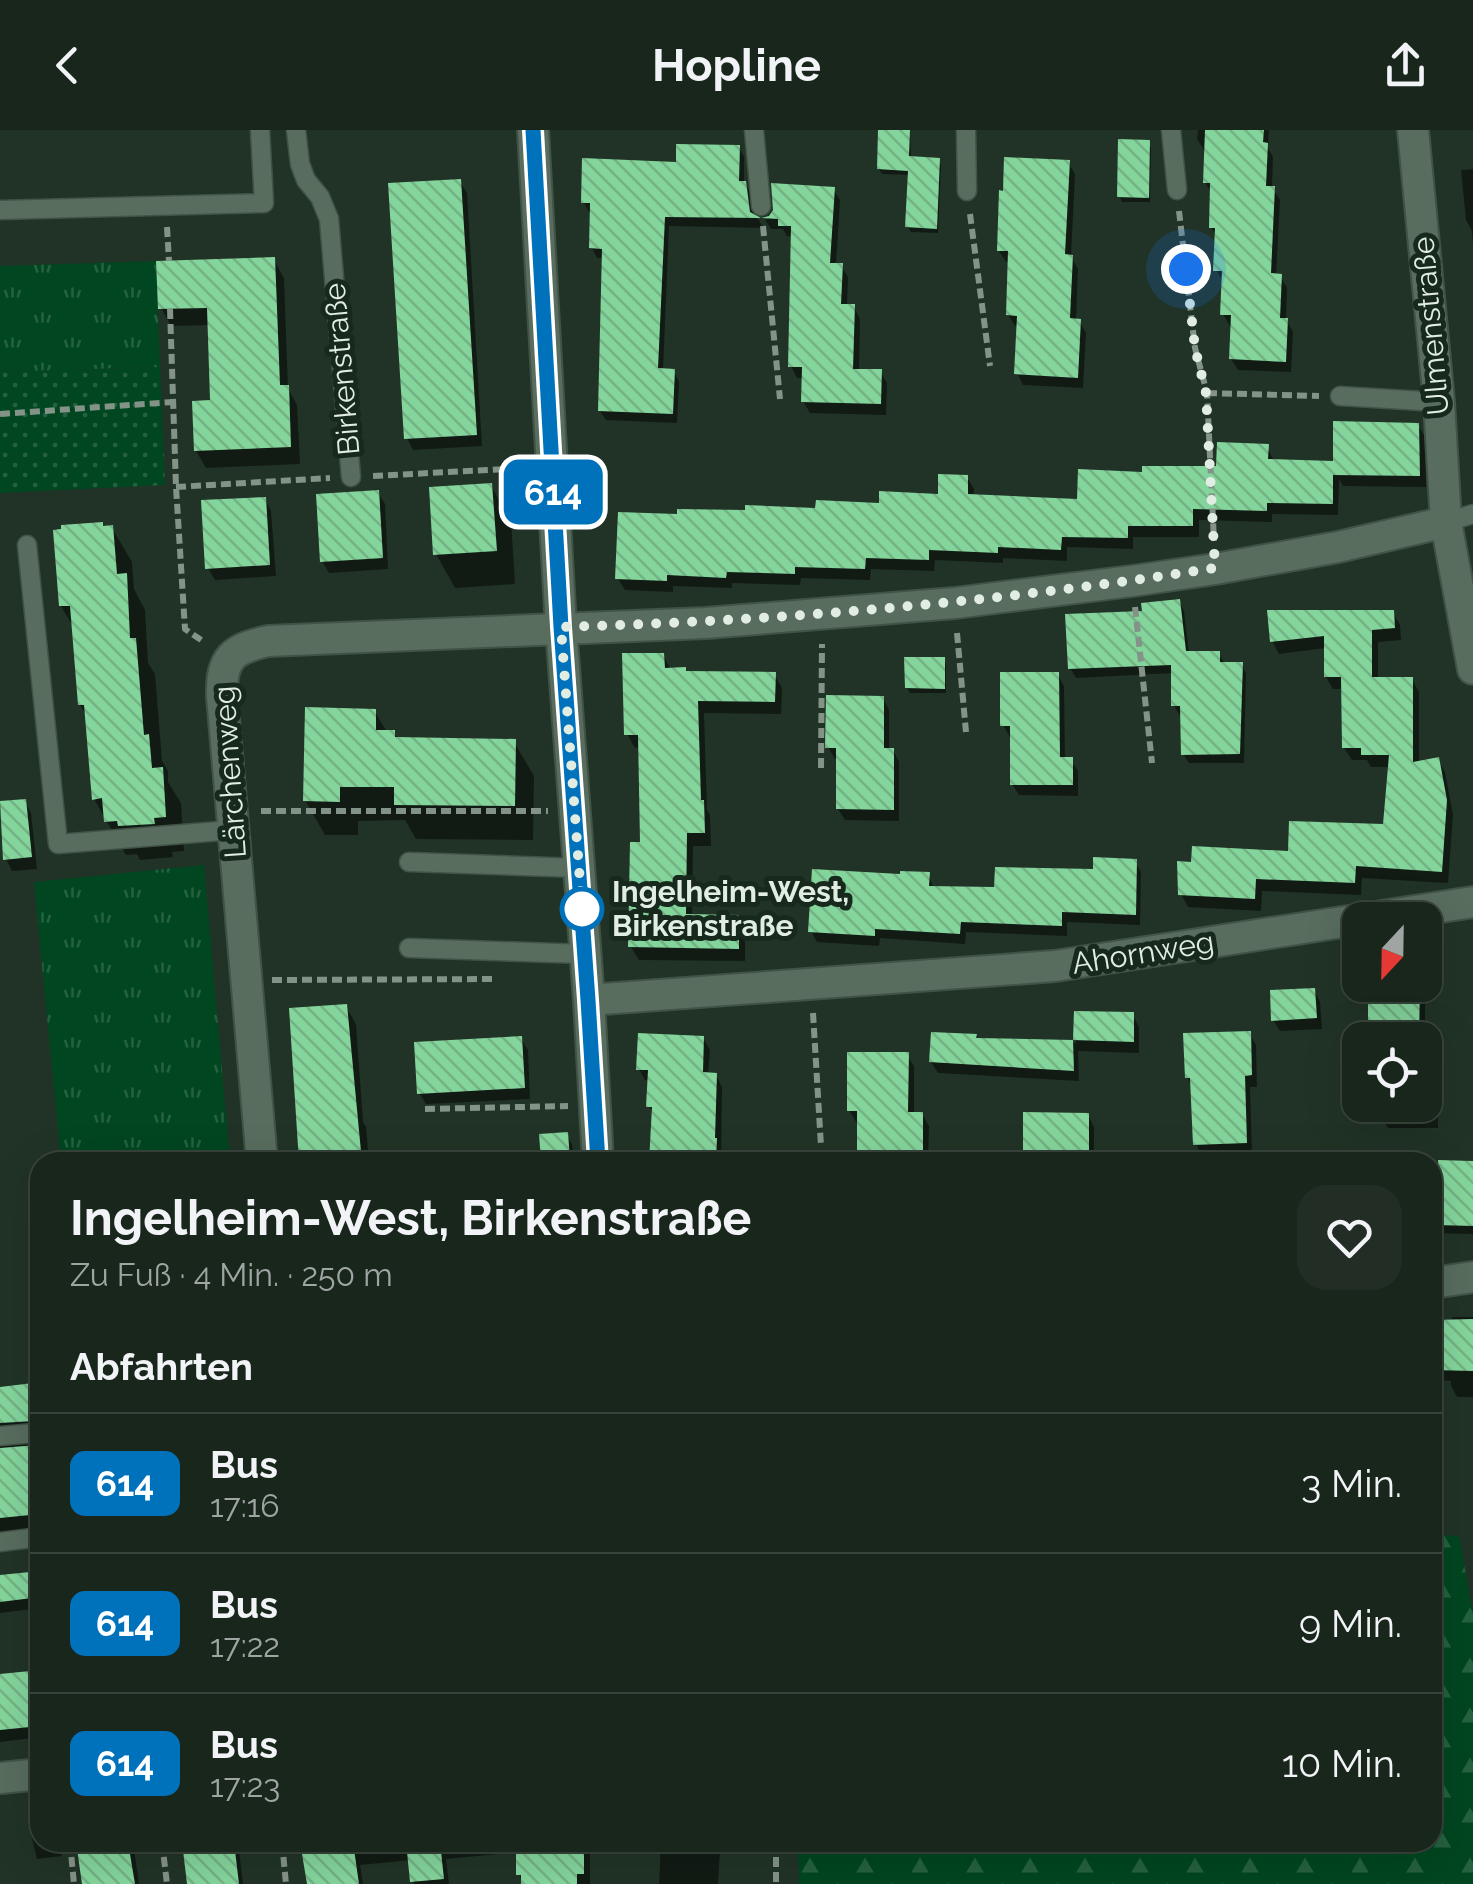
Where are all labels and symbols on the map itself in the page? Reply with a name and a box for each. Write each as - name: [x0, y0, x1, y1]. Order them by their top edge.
- street label: Ulmenstraße: [1405, 235, 1456, 417]
- your location: [1161, 244, 1211, 294]
- street label: Birkenstraße: [317, 281, 366, 457]
- line badge: 614: [496, 460, 610, 524]
- street label: Lärchenweg: [206, 685, 253, 859]
- place label: Ingelheim-West, Birkenstraße: [612, 874, 849, 943]
- marker: Ingelheim-West, Birkenstraße: [561, 888, 603, 930]
- north arrow: [1342, 902, 1442, 1002]
- street label: Ahornweg: [1069, 924, 1216, 981]

